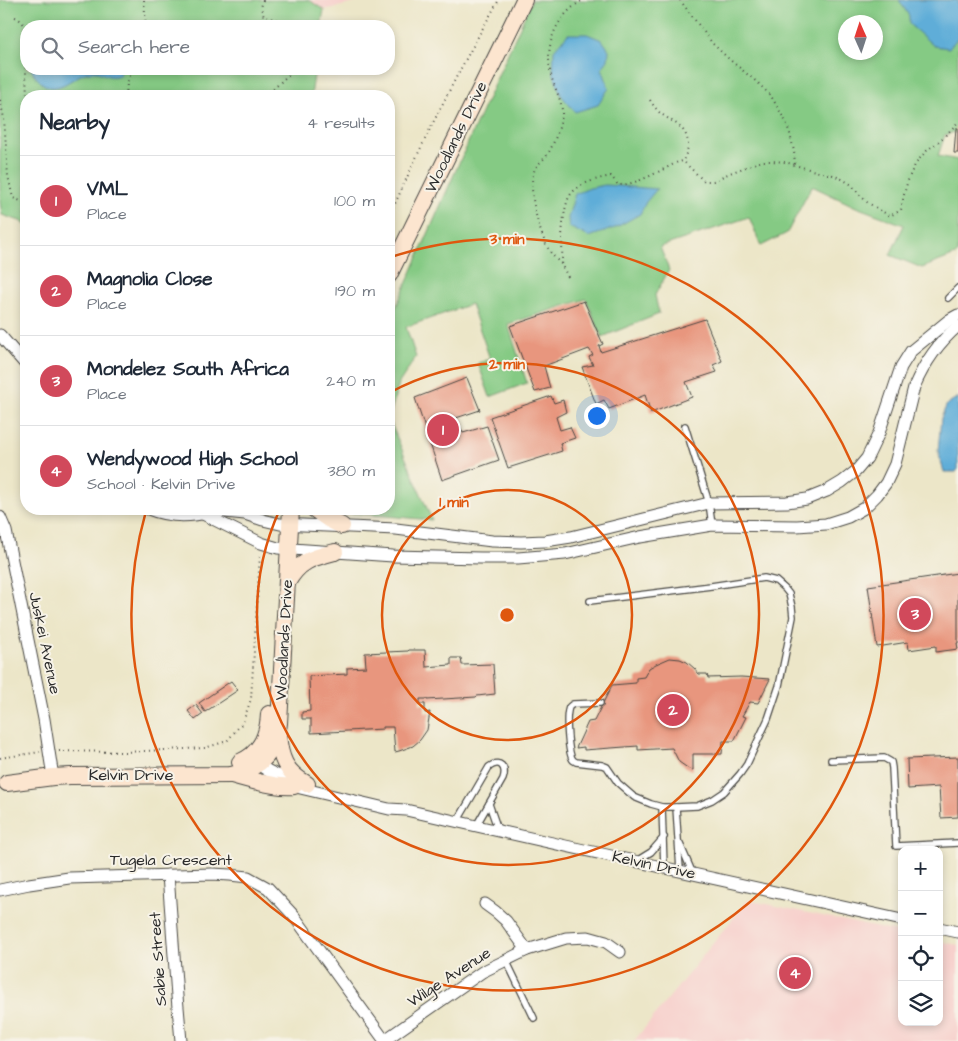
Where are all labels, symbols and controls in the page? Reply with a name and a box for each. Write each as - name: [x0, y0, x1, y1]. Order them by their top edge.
- north arrow: [838, 15, 883, 60]
- search box: [20, 20, 395, 75]
- icon: search: [38, 34, 66, 62]
- text: Search here: [78, 34, 190, 61]
- street label: Woodlands Drive: [420, 77, 493, 196]
- text: Nearby: [40, 108, 110, 137]
- text: 4 results: [307, 112, 375, 134]
- text: VML: [87, 176, 128, 203]
- text: 1: [55, 190, 57, 212]
- text: 100 m: [334, 190, 375, 212]
- text: Place: [87, 203, 127, 225]
- text: 3 min: [488, 229, 525, 250]
- text: Magnolia Close: [87, 266, 212, 293]
- text: 2: [51, 280, 61, 302]
- text: 190 m: [335, 280, 375, 302]
- text: Place: [87, 293, 127, 315]
- text: 2 min: [488, 354, 526, 375]
- text: Mondelez South Africa: [87, 356, 289, 383]
- text: 3: [52, 370, 60, 392]
- text: 240 m: [326, 370, 375, 392]
- text: Place: [87, 383, 127, 405]
- your location: [584, 403, 610, 429]
- pin: 1: [427, 411, 459, 449]
- text: Wendywood High School: [87, 446, 298, 473]
- text: 4: [51, 460, 61, 482]
- text: 380 m: [328, 460, 375, 482]
- text: School · Kelvin Drive: [87, 473, 235, 495]
- text: 1 min: [439, 492, 469, 513]
- street label: Woodlands Drive: [270, 579, 298, 701]
- street label: Juskei Avenue: [23, 590, 67, 696]
- pin: 3: [899, 595, 931, 633]
- centre of rings: [498, 606, 516, 624]
- pin: 2: [657, 691, 689, 729]
- street label: Kelvin Drive: [89, 764, 174, 786]
- street label: Kelvin Drive: [610, 845, 698, 885]
- map controls: [898, 846, 943, 1026]
- button: +: [898, 846, 943, 891]
- street label: Tugela Crescent: [110, 849, 233, 872]
- button: −: [898, 891, 943, 936]
- street label: Sabie Street: [144, 911, 172, 1007]
- button: locate: [898, 936, 943, 981]
- street label: Wilge Avenue: [403, 942, 496, 1013]
- pin: 4: [779, 954, 811, 992]
- button: layers: [898, 981, 943, 1026]

